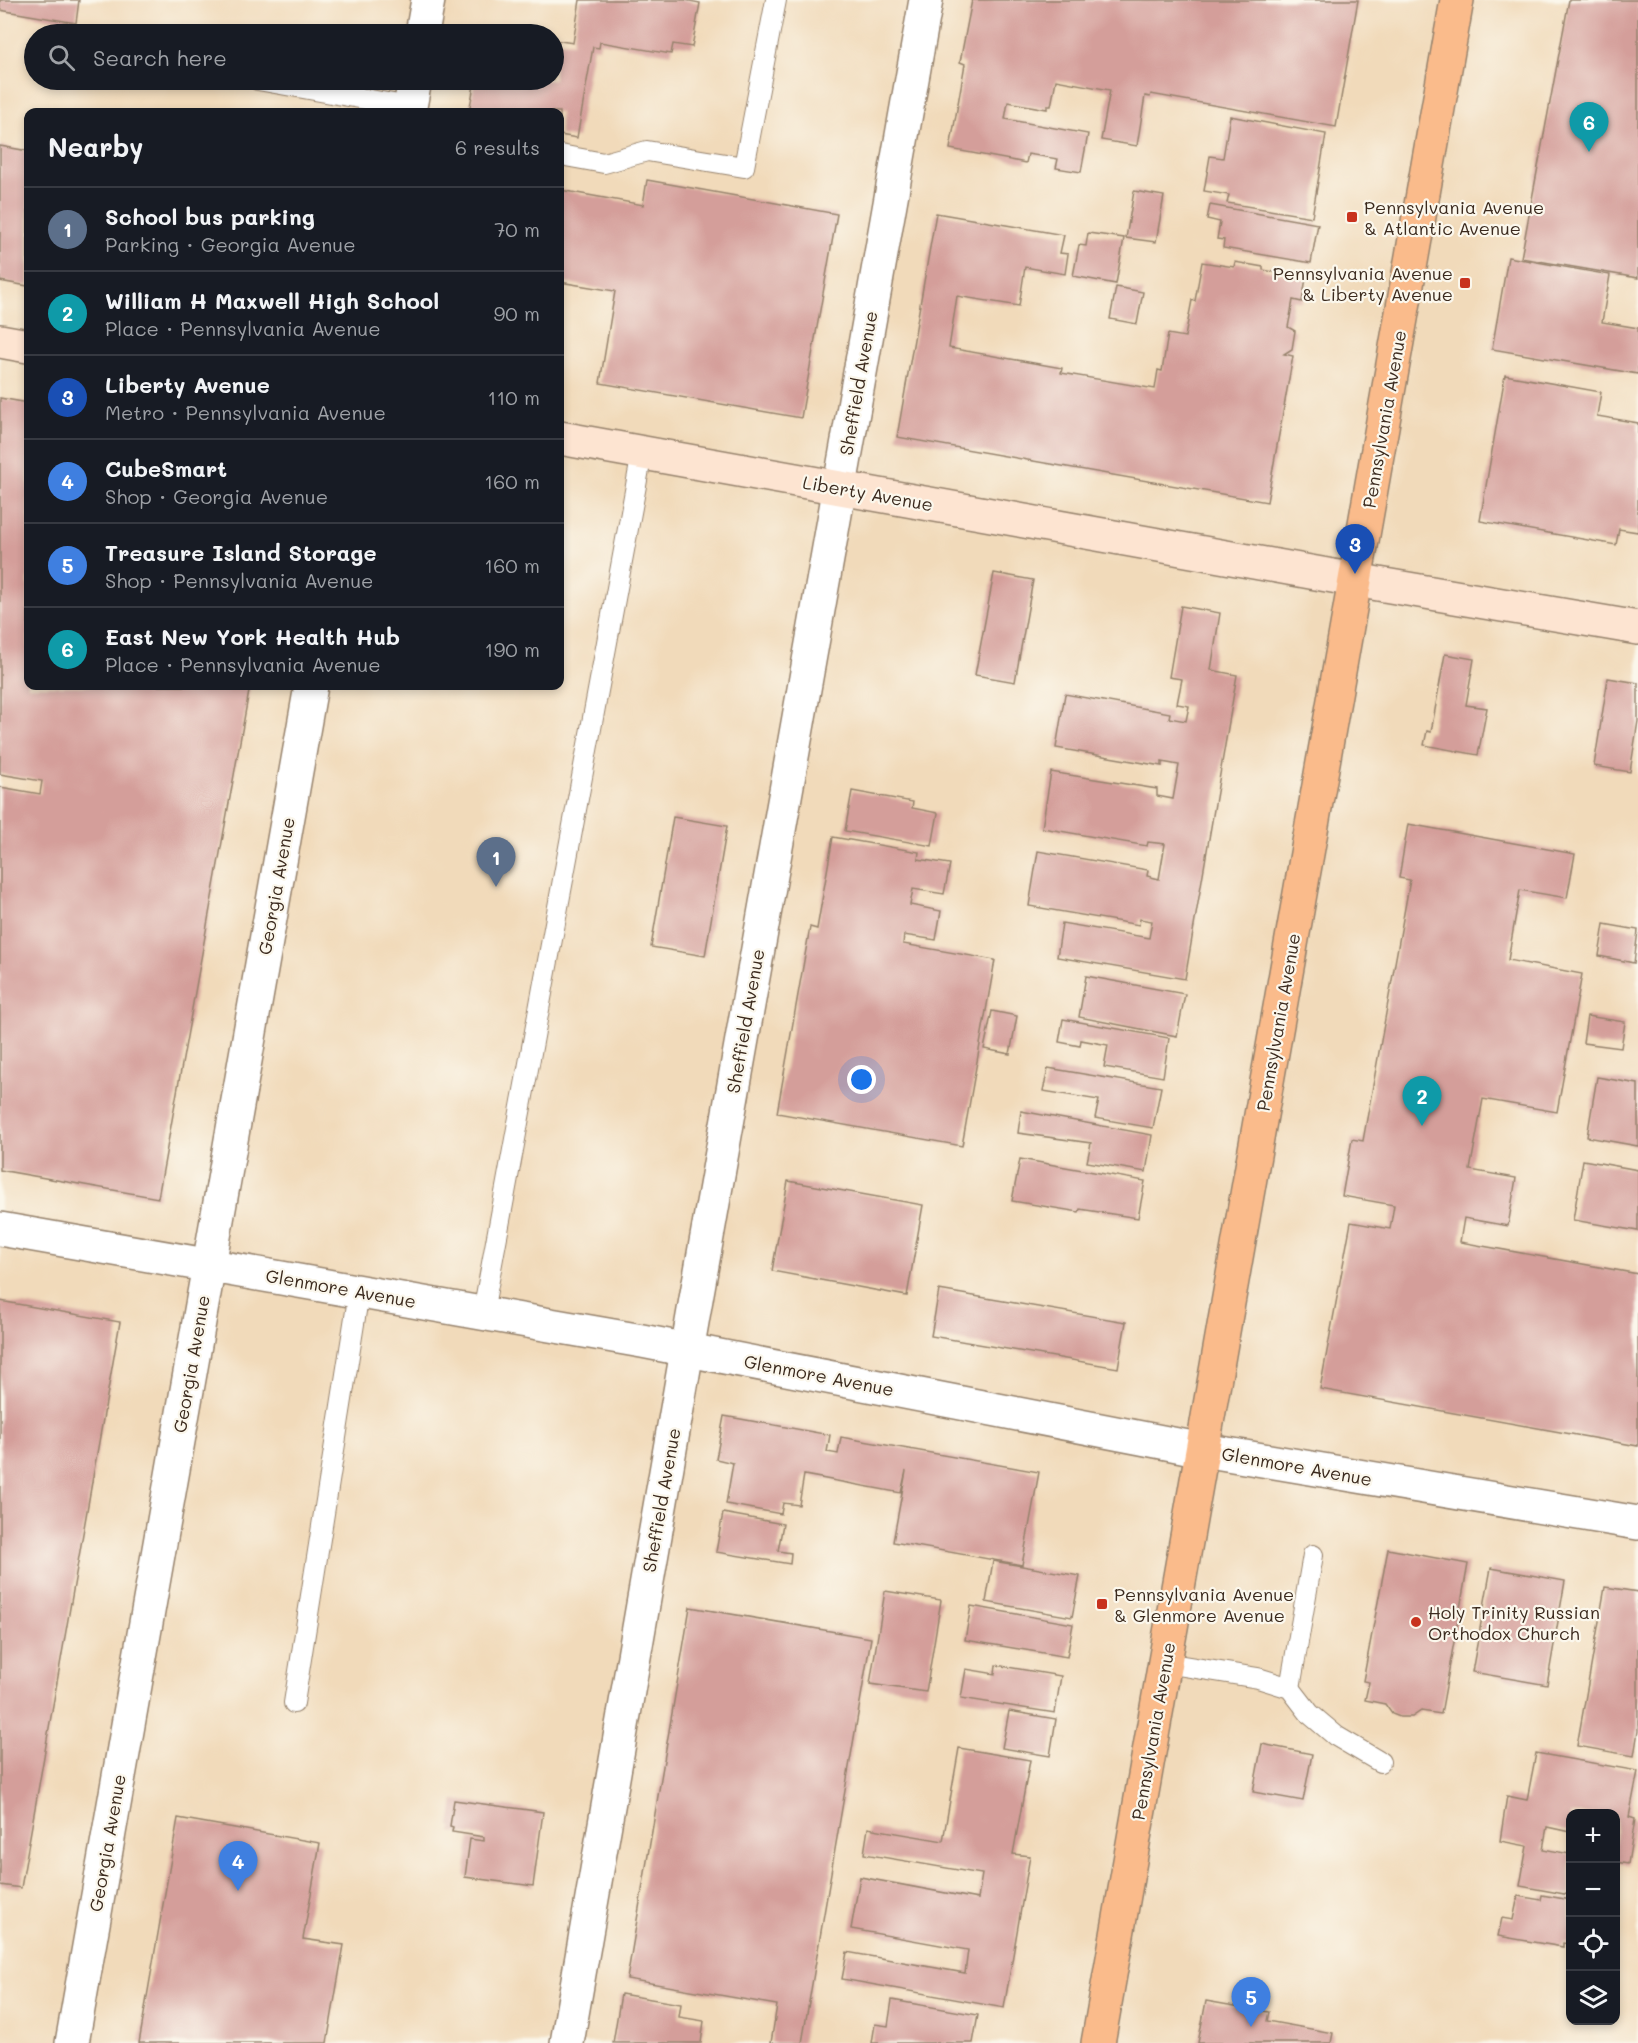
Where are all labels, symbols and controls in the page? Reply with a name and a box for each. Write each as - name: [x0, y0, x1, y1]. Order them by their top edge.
- search box: [24, 24, 564, 90]
- icon: search: [45, 41, 78, 74]
- text: Search here: [93, 43, 227, 72]
- pin: 6: [1570, 102, 1608, 152]
- text: Nearby: [48, 130, 143, 164]
- text: 6 results: [455, 134, 540, 160]
- place label: Pennsylvania Avenue & Atlantic Avenue: [1364, 195, 1544, 240]
- text: School bus parking: [105, 202, 315, 231]
- marker: Pennsylvania Avenue & Atlantic Avenue: [1345, 210, 1359, 224]
- text: 1: [63, 216, 72, 242]
- text: 70 m: [494, 216, 540, 242]
- text: Parking · Georgia Avenue: [105, 231, 356, 257]
- place label: Pennsylvania Avenue & Liberty Avenue: [1273, 261, 1453, 306]
- marker: Pennsylvania Avenue & Liberty Avenue: [1458, 276, 1472, 290]
- text: William H Maxwell High School: [105, 286, 439, 315]
- text: 2: [62, 300, 73, 326]
- text: 90 m: [494, 300, 540, 326]
- street label: Sheffield Avenue: [834, 309, 882, 457]
- text: Place · Pennsylvania Avenue: [105, 315, 381, 341]
- street label: Pennsylvania Avenue: [1357, 328, 1411, 510]
- text: Liberty Avenue: [105, 370, 270, 399]
- text: 3: [62, 384, 74, 410]
- text: 110 m: [487, 384, 540, 410]
- text: Metro · Pennsylvania Avenue: [105, 399, 386, 425]
- text: CubeSmart: [105, 454, 227, 483]
- text: 4: [61, 468, 74, 494]
- text: 160 m: [484, 468, 540, 494]
- street label: Liberty Avenue: [801, 470, 935, 516]
- text: Shop · Georgia Avenue: [105, 483, 328, 509]
- pin: 3: [1336, 524, 1374, 574]
- text: Treasure Island Storage: [105, 538, 377, 567]
- text: 5: [62, 552, 73, 578]
- text: 160 m: [484, 552, 540, 578]
- text: Shop · Pennsylvania Avenue: [105, 567, 374, 593]
- text: East New York Health Hub: [105, 622, 400, 651]
- text: 6: [61, 636, 74, 662]
- text: 190 m: [485, 636, 540, 662]
- text: Place · Pennsylvania Avenue: [105, 651, 381, 677]
- street label: Georgia Avenue: [252, 815, 300, 957]
- pin: 1: [476, 838, 516, 887]
- street label: Pennsylvania Avenue: [1251, 931, 1305, 1113]
- street label: Sheffield Avenue: [721, 947, 769, 1095]
- your location: [847, 1065, 876, 1094]
- pin: 2: [1402, 1076, 1442, 1126]
- street label: Glenmore Avenue: [264, 1263, 418, 1313]
- street label: Georgia Avenue: [167, 1293, 215, 1435]
- street label: Glenmore Avenue: [742, 1349, 896, 1401]
- street label: Sheffield Avenue: [637, 1426, 685, 1574]
- street label: Glenmore Avenue: [1220, 1441, 1374, 1491]
- place label: Pennsylvania Avenue & Glenmore Avenue: [1114, 1582, 1294, 1627]
- marker: Pennsylvania Avenue & Glenmore Avenue: [1095, 1597, 1109, 1611]
- place label: Holy Trinity Russian Orthodox Church: [1428, 1600, 1600, 1645]
- marker: Holy Trinity Russian Orthodox Church: [1409, 1615, 1423, 1629]
- street label: Pennsylvania Avenue: [1126, 1640, 1180, 1822]
- street label: Georgia Avenue: [83, 1772, 131, 1914]
- map controls: [1566, 1809, 1620, 2025]
- button: +: [1566, 1809, 1620, 1863]
- pin: 4: [218, 1842, 258, 1891]
- button: −: [1566, 1863, 1620, 1917]
- button: locate: [1566, 1917, 1620, 1971]
- button: layers: [1566, 1971, 1620, 2025]
- pin: 5: [1232, 1978, 1270, 2027]

